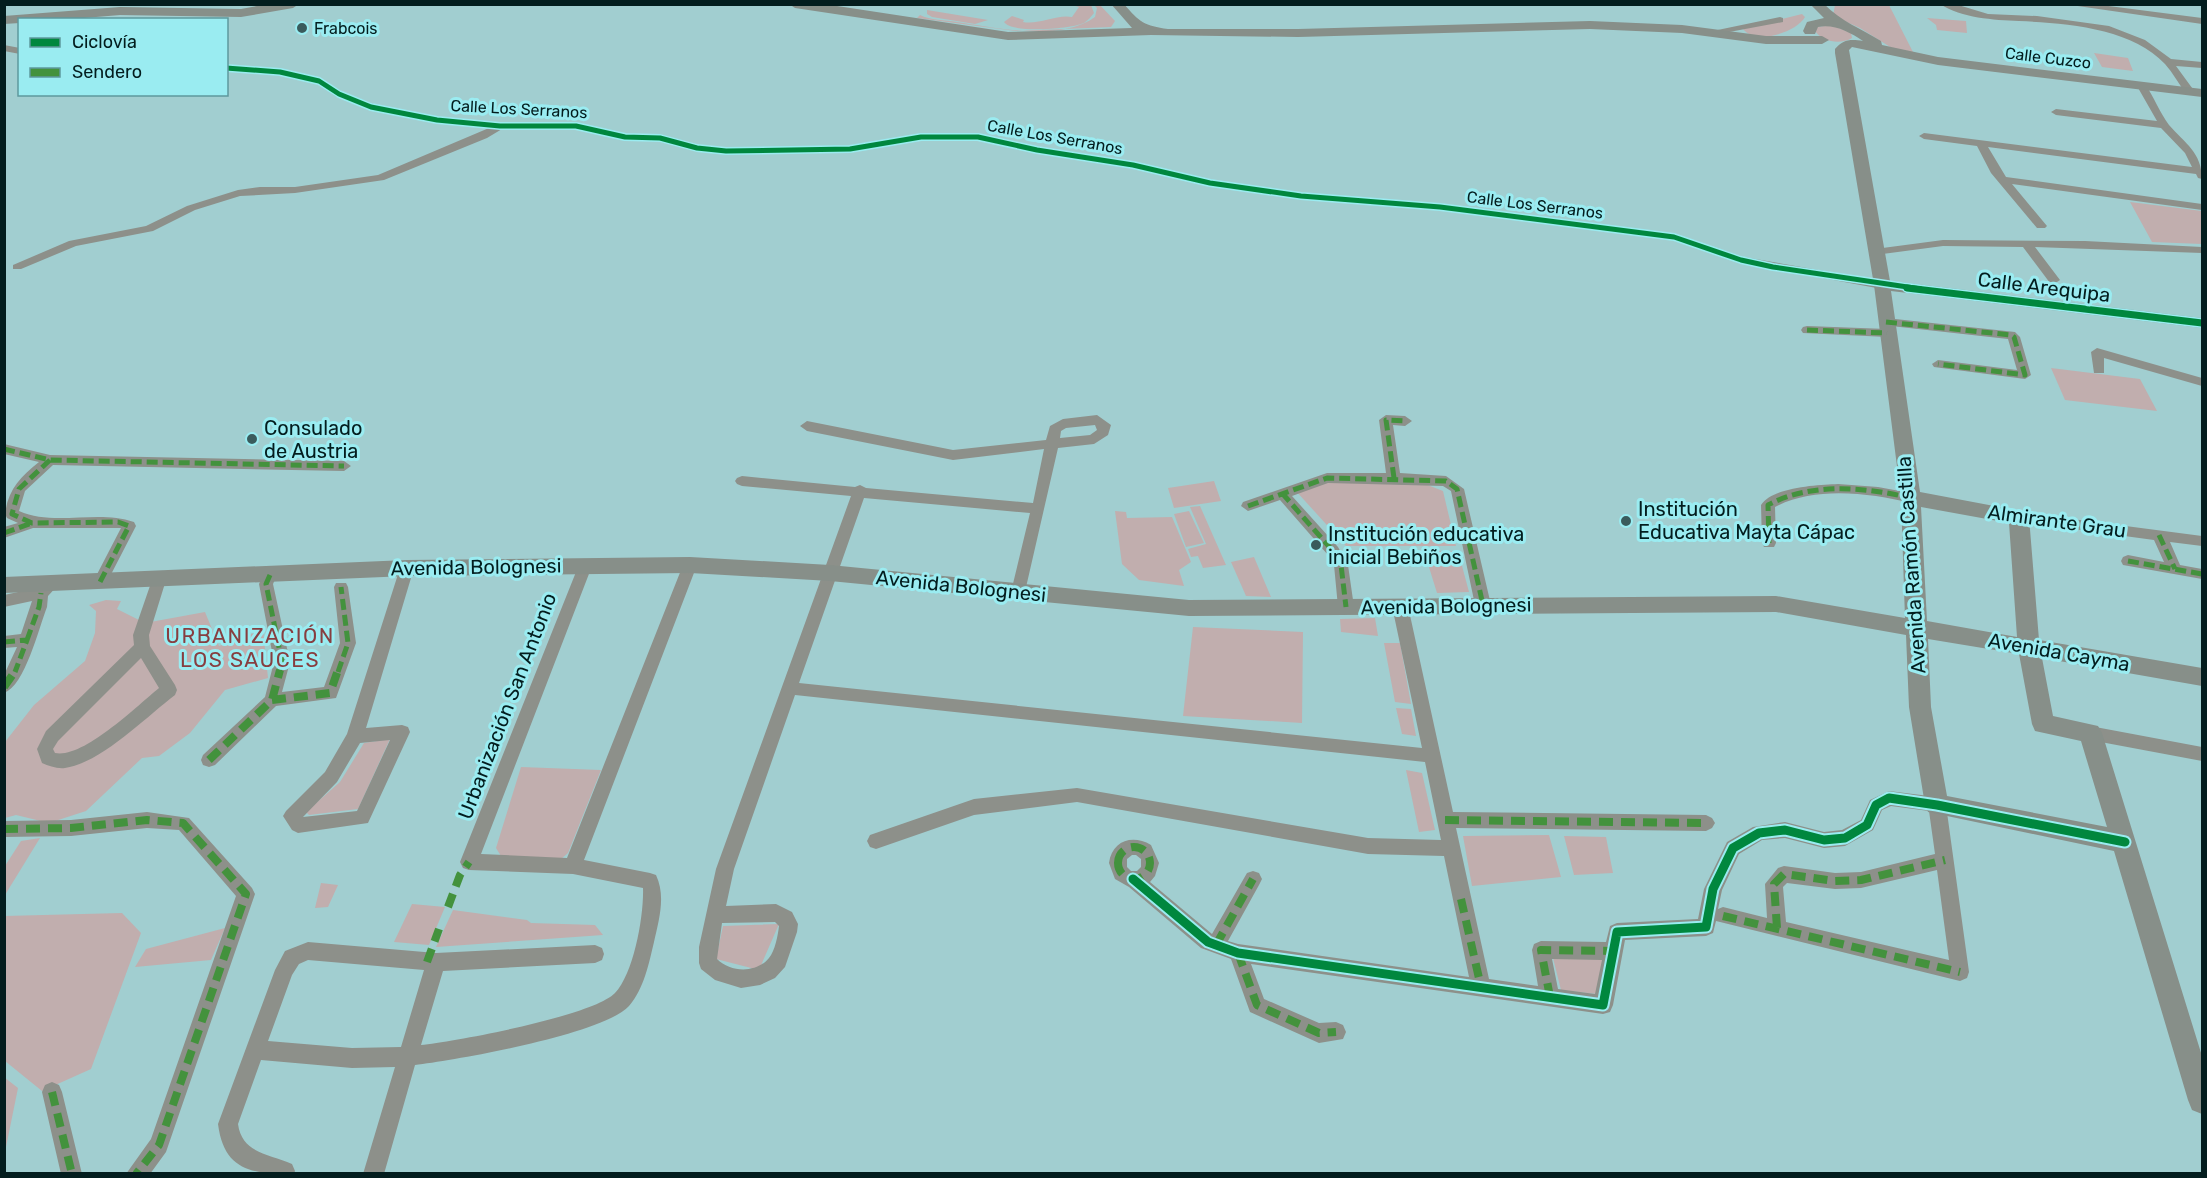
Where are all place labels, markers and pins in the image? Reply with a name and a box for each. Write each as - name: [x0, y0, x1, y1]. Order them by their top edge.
- place label: Frabcois: [314, 19, 377, 38]
- marker: Frabcois: [295, 21, 309, 35]
- place label: Consulado de Austria: [264, 416, 362, 463]
- marker: Consulado de Austria: [245, 432, 259, 446]
- place label: Institución Educativa Mayta Cápac: [1638, 497, 1855, 544]
- marker: Institución Educativa Mayta Cápac: [1619, 514, 1633, 528]
- place label: Institución educativa inicial Bebiños: [1328, 522, 1524, 569]
- marker: Institución educativa inicial Bebiños: [1309, 538, 1323, 552]

